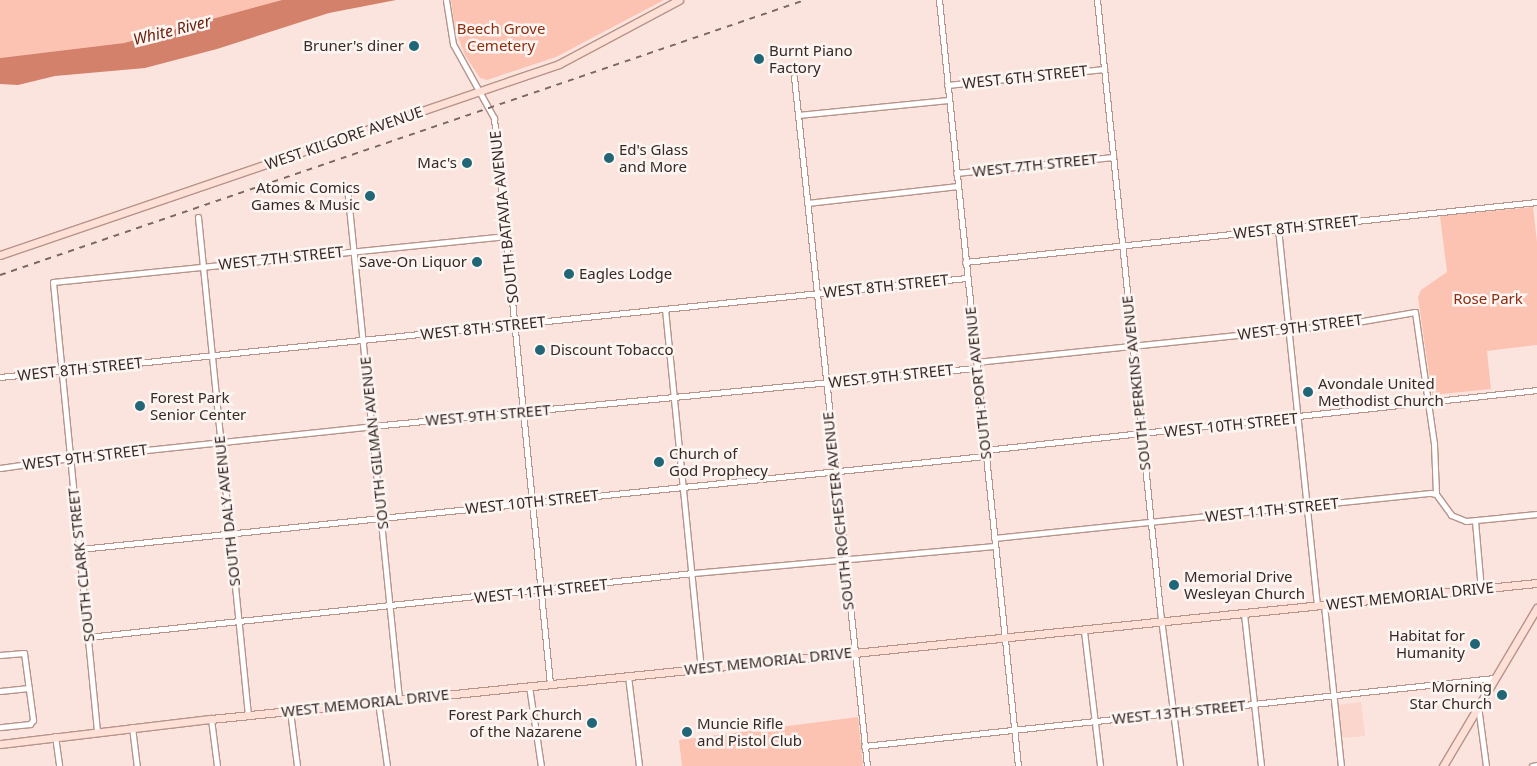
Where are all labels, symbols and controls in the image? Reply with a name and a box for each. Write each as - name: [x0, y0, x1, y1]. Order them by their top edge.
- water label: White River: [131, 11, 213, 49]
- park label: Beech Grove Cemetery: [457, 19, 545, 54]
- place label: Bruner's diner: [303, 37, 404, 55]
- marker: Bruner's diner: [408, 40, 420, 52]
- place label: Burnt Piano Factory: [769, 41, 853, 76]
- marker: Burnt Piano Factory: [753, 53, 765, 65]
- street label: WEST 6TH STREET: [962, 61, 1088, 93]
- street label: WEST KILGORE AVENUE: [263, 102, 425, 174]
- street label: SOUTH BATAVIA AVENUE: [486, 130, 522, 304]
- place label: Ed's Glass and More: [619, 140, 688, 175]
- street label: WEST 7TH STREET: [972, 149, 1098, 181]
- marker: Ed's Glass and More: [603, 152, 615, 164]
- place label: Mac's: [417, 154, 457, 172]
- marker: Mac's: [461, 157, 473, 169]
- place label: Atomic Comics Games & Music: [251, 178, 360, 213]
- marker: Atomic Comics Games & Music: [364, 190, 376, 202]
- street label: WEST 8TH STREET: [1233, 211, 1359, 243]
- street label: WEST 7TH STREET: [218, 242, 344, 274]
- place label: Save-On Liquor: [359, 253, 467, 271]
- marker: Save-On Liquor: [471, 256, 483, 268]
- place label: Eagles Lodge: [579, 265, 672, 283]
- marker: Eagles Lodge: [563, 268, 575, 280]
- street label: WEST 8TH STREET: [823, 270, 949, 302]
- park label: Rose Park: [1453, 290, 1523, 308]
- street label: SOUTH PERKINS AVENUE: [1118, 295, 1154, 471]
- street label: SOUTH PORT AVENUE: [961, 306, 995, 460]
- street label: WEST 9TH STREET: [1237, 310, 1363, 344]
- street label: WEST 8TH STREET: [420, 312, 546, 344]
- place label: Discount Tobacco: [550, 341, 674, 359]
- marker: Discount Tobacco: [534, 344, 546, 356]
- street label: WEST 8TH STREET: [17, 353, 143, 385]
- street label: SOUTH GILMAN AVENUE: [356, 356, 392, 530]
- street label: WEST 9TH STREET: [828, 360, 954, 392]
- place label: Avondale United Methodist Church: [1318, 374, 1444, 409]
- marker: Avondale United Methodist Church: [1302, 386, 1314, 398]
- place label: Forest Park Senior Center: [150, 388, 246, 423]
- marker: Forest Park Senior Center: [134, 400, 146, 412]
- street label: WEST 9TH STREET: [425, 401, 551, 429]
- street label: WEST 10TH STREET: [1163, 409, 1299, 441]
- street label: SOUTH ROCHESTER AVENUE: [819, 411, 857, 611]
- street label: SOUTH DALY AVENUE: [210, 435, 244, 587]
- street label: WEST 9TH STREET: [22, 440, 148, 474]
- place label: Church of God Prophecy: [669, 444, 768, 479]
- marker: Church of God Prophecy: [653, 456, 665, 468]
- street label: WEST 10TH STREET: [464, 486, 600, 518]
- street label: SOUTH CLARK STREET: [64, 487, 98, 643]
- street label: WEST 11TH STREET: [1204, 494, 1340, 526]
- place label: Memorial Drive Wesleyan Church: [1184, 567, 1305, 602]
- street label: WEST 11TH STREET: [473, 575, 609, 607]
- street label: WEST MEMORIAL DRIVE: [1325, 578, 1495, 614]
- marker: Memorial Drive Wesleyan Church: [1168, 579, 1180, 591]
- place label: Habitat for Humanity: [1389, 626, 1465, 661]
- marker: Habitat for Humanity: [1469, 638, 1481, 650]
- street label: WEST MEMORIAL DRIVE: [683, 643, 853, 679]
- place label: Morning Star Church: [1409, 677, 1492, 712]
- street label: WEST MEMORIAL DRIVE: [280, 685, 450, 721]
- marker: Morning Star Church: [1496, 689, 1508, 701]
- street label: WEST 13TH STREET: [1111, 696, 1247, 728]
- place label: Forest Park Church of the Nazarene: [448, 705, 582, 740]
- place label: Muncie Rifle and Pistol Club: [697, 714, 802, 749]
- marker: Forest Park Church of the Nazarene: [586, 717, 598, 729]
- marker: Muncie Rifle and Pistol Club: [681, 726, 693, 738]

